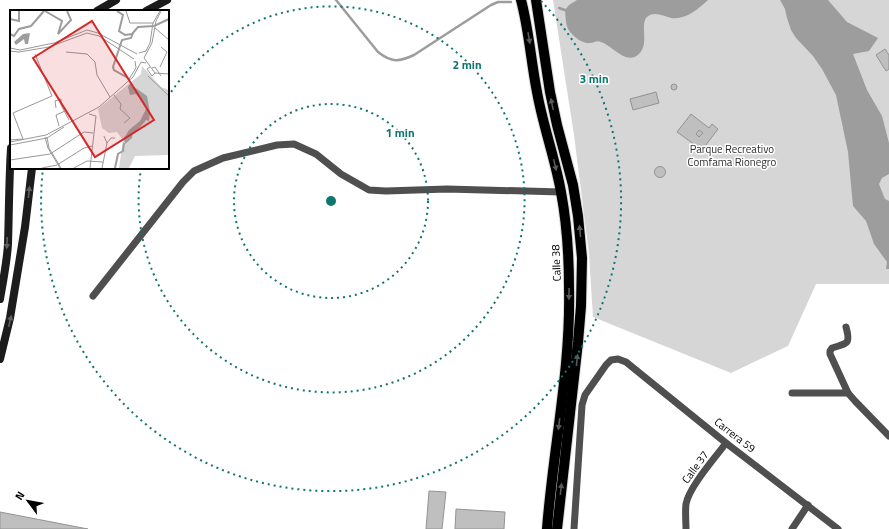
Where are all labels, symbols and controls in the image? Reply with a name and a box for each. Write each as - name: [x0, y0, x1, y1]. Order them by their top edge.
- inset map: [10, 10, 169, 169]
- one-way arrow: [526, 32, 532, 44]
- text: 2 min: [452, 55, 482, 74]
- text: 3 min: [579, 69, 609, 88]
- one-way arrow: [549, 98, 555, 110]
- text: 1 min: [385, 123, 415, 142]
- park label: Parque Recreativo Comfama Rionegro: [688, 141, 777, 170]
- one-way arrow: [552, 160, 558, 172]
- one-way arrow: [25, 186, 32, 199]
- centre of rings: [324, 194, 338, 208]
- one-way arrow: [576, 225, 583, 237]
- one-way arrow: [4, 237, 11, 249]
- street label: Calle 38: [547, 244, 565, 282]
- one-way arrow: [566, 288, 572, 301]
- one-way arrow: [7, 315, 13, 327]
- one-way arrow: [573, 354, 580, 366]
- street label: Carrera 59: [711, 414, 759, 456]
- one-way arrow: [556, 418, 562, 430]
- street label: Calle 37: [678, 447, 712, 487]
- north arrow: [8, 481, 48, 521]
- one-way arrow: [558, 483, 564, 495]
- text: N: [11, 488, 28, 503]

